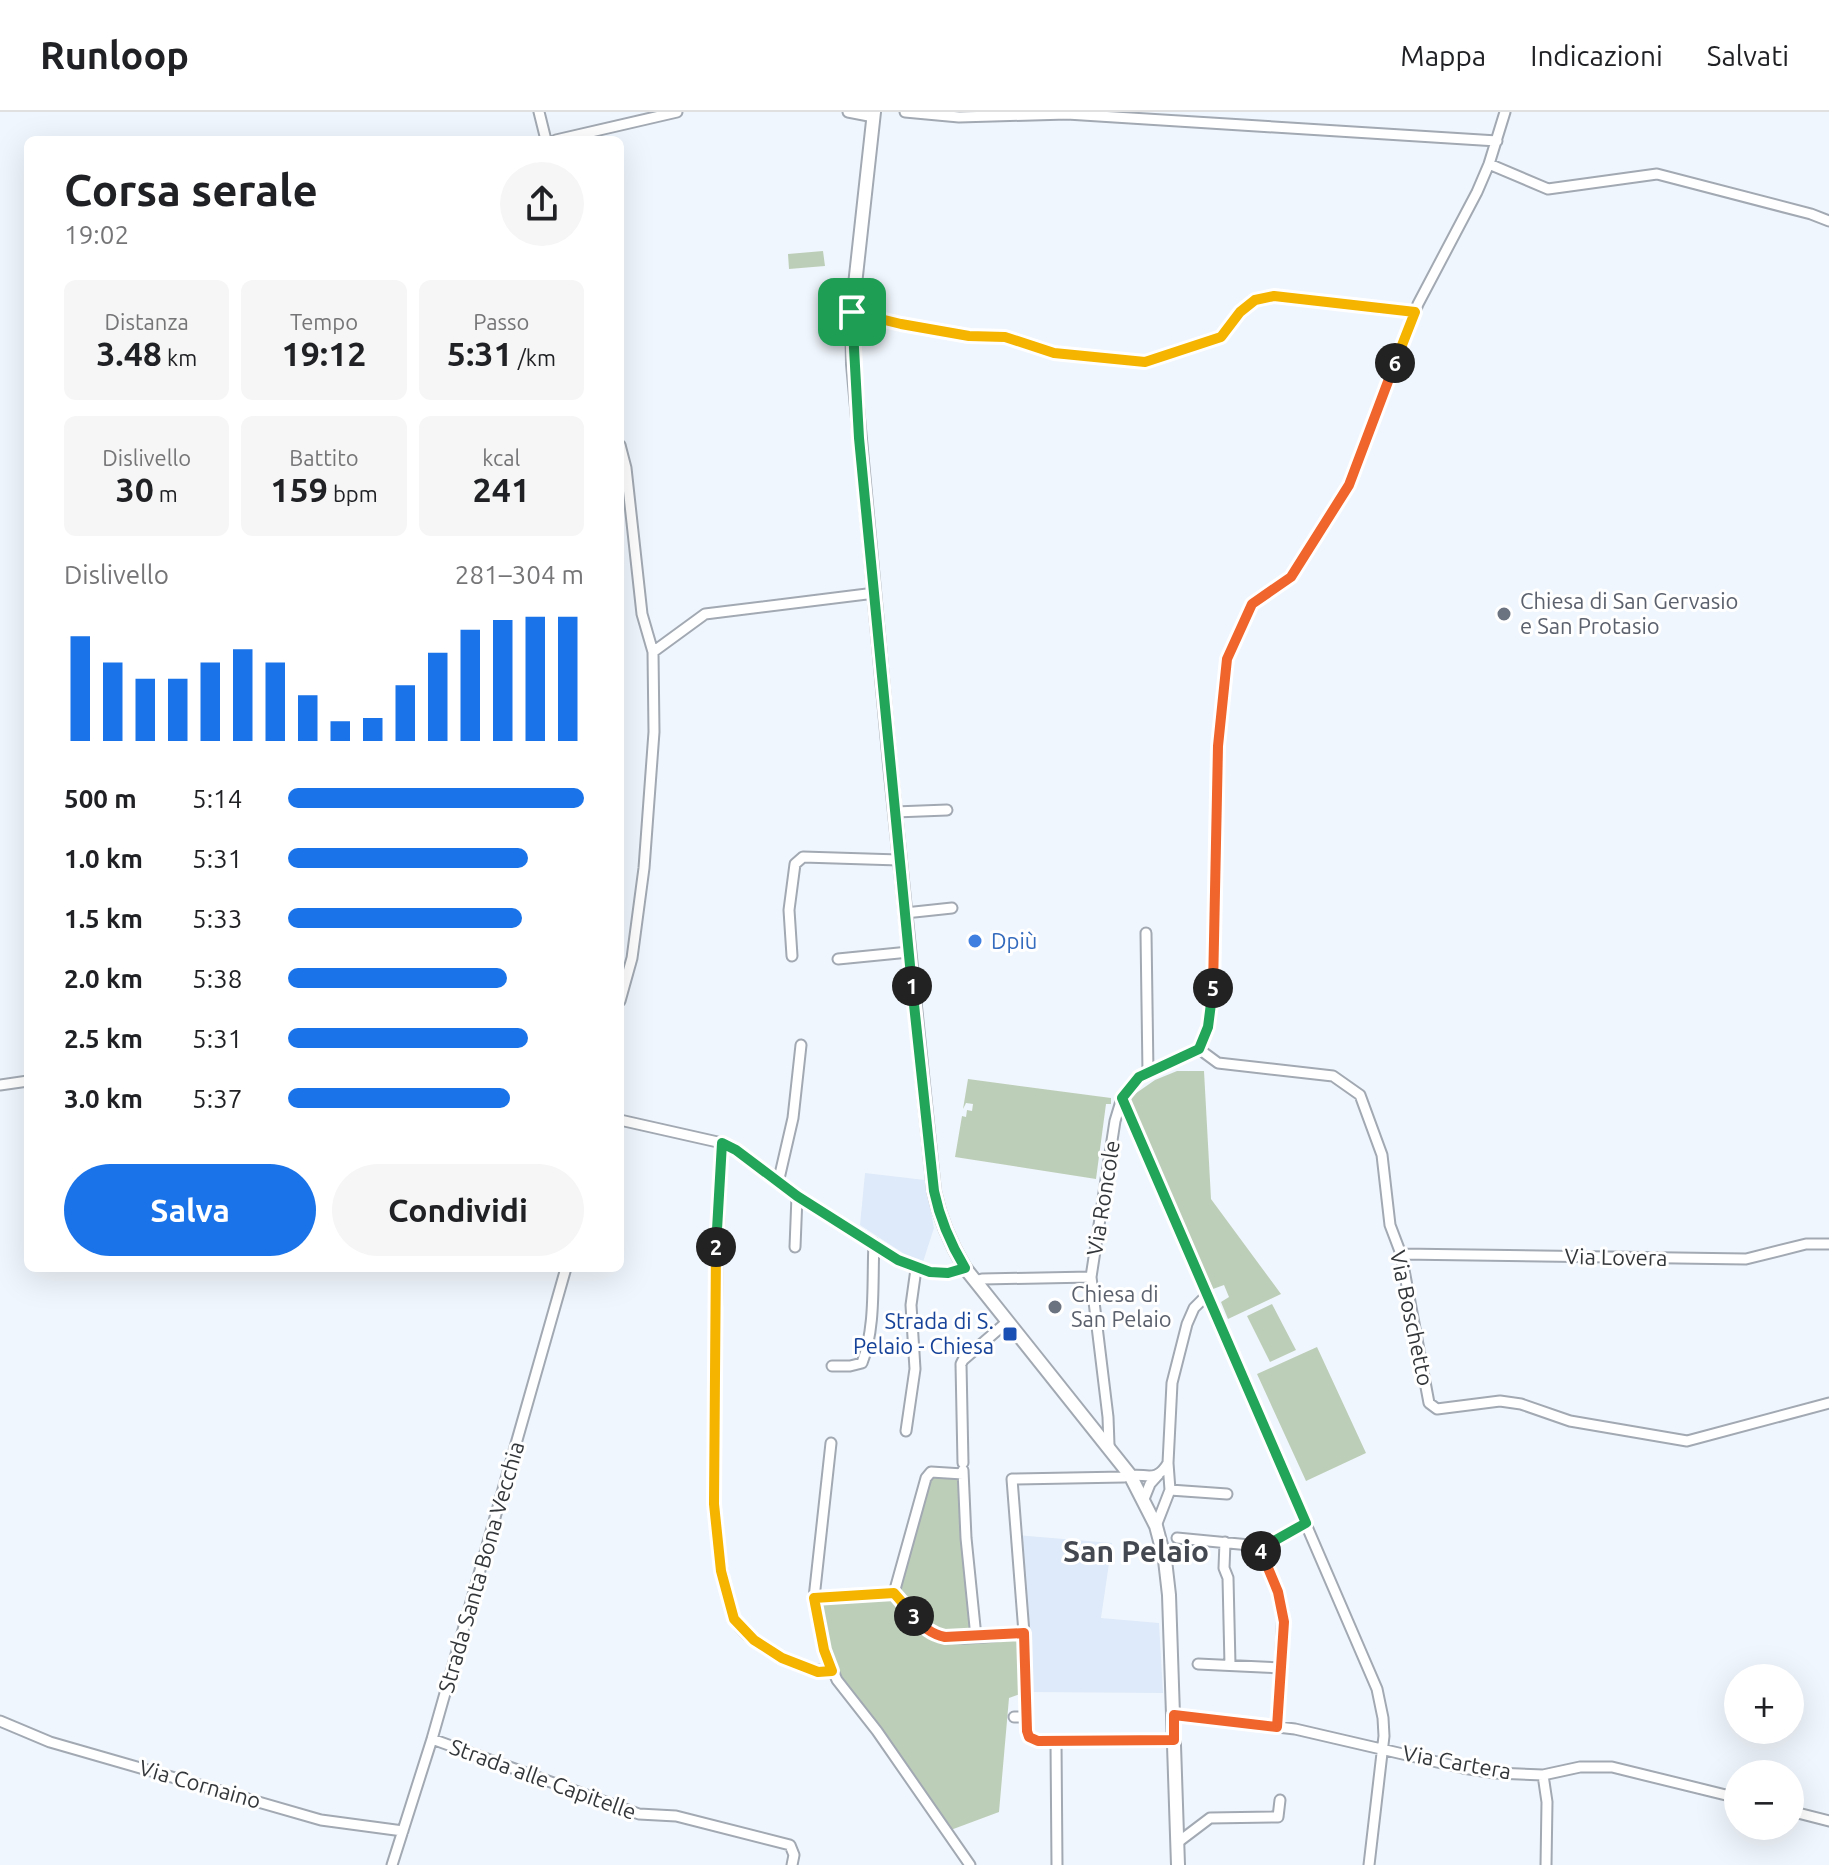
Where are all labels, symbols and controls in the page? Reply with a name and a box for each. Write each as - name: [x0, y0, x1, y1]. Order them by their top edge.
- text: Runloop: [40, 34, 189, 76]
- text: Mappa: [1400, 40, 1486, 71]
- text: Indicazioni: [1530, 40, 1663, 71]
- text: Salvati: [1707, 40, 1789, 71]
- button: share: [500, 162, 584, 246]
- text: Corsa serale: [64, 165, 318, 214]
- text: 19:02: [64, 220, 129, 249]
- pin: [818, 278, 886, 346]
- icon: arrive: [830, 290, 874, 334]
- text: Distanza: [105, 309, 189, 334]
- text: Tempo: [290, 309, 358, 334]
- text: Passo: [473, 309, 529, 334]
- text: 3.48: [96, 334, 162, 372]
- text: 19:12: [281, 334, 367, 372]
- text: 5:31: [447, 334, 513, 372]
- pin: 6: [1375, 343, 1415, 383]
- text: km: [162, 345, 197, 370]
- text: /km: [513, 345, 556, 370]
- text: 6: [1389, 350, 1401, 375]
- text: Dislivello: [102, 445, 191, 470]
- text: Battito: [289, 445, 359, 470]
- text: kcal: [482, 445, 520, 470]
- text: 30: [115, 470, 154, 508]
- text: 159: [270, 470, 328, 508]
- text: 241: [473, 470, 530, 508]
- text: m: [154, 481, 178, 506]
- text: bpm: [328, 481, 378, 506]
- text: Dislivello: [64, 560, 169, 589]
- text: 281–304 m: [455, 560, 584, 589]
- place label: Chiesa di San Gervasio e San Protasio: [1520, 588, 1738, 638]
- marker: Chiesa di San Gervasio e San Protasio: [1495, 605, 1513, 623]
- text: 500 m: [64, 784, 137, 813]
- text: 5:14: [192, 784, 242, 813]
- text: 1.0 km: [64, 844, 143, 873]
- text: 5:31: [192, 844, 242, 873]
- text: 1.5 km: [64, 904, 143, 933]
- text: 5:33: [192, 904, 242, 933]
- place label: Dpiù: [991, 928, 1037, 953]
- marker: Dpiù: [966, 932, 984, 950]
- text: 2.0 km: [64, 964, 143, 993]
- text: 5:38: [192, 964, 242, 993]
- pin: 1: [892, 966, 932, 1006]
- pin: 5: [1193, 968, 1233, 1008]
- text: 1: [906, 973, 918, 998]
- text: 5: [1207, 975, 1219, 1000]
- text: 2.5 km: [64, 1024, 143, 1053]
- text: 5:31: [192, 1024, 242, 1053]
- text: 3.0 km: [64, 1084, 143, 1113]
- text: 5:37: [192, 1084, 242, 1113]
- street label: Via Roncole: [1081, 1138, 1124, 1257]
- button: Salva: [64, 1164, 316, 1256]
- button: Condividi: [332, 1164, 584, 1256]
- pin: 2: [696, 1227, 736, 1267]
- text: 2: [710, 1234, 722, 1259]
- street label: Via Lovera: [1564, 1243, 1668, 1270]
- street label: Via Boschetto: [1386, 1248, 1439, 1388]
- place label: Chiesa di San Pelaio: [1071, 1281, 1172, 1331]
- marker: Chiesa di San Pelaio: [1046, 1298, 1064, 1316]
- place label: Strada di S. Pelaio - Chiesa: [853, 1308, 994, 1358]
- marker: Strada di S. Pelaio - Chiesa: [1001, 1325, 1019, 1343]
- street label: Strada Santa Bona Vecchia: [433, 1438, 528, 1695]
- pin: 4: [1241, 1531, 1281, 1571]
- district label: San Pelaio: [1063, 1534, 1209, 1568]
- text: 4: [1255, 1538, 1267, 1563]
- pin: 3: [894, 1596, 934, 1636]
- text: 3: [908, 1603, 920, 1628]
- map controls: [1724, 1664, 1804, 1840]
- button: +: [1724, 1664, 1804, 1744]
- street label: Strada alle Capitelle: [447, 1733, 640, 1824]
- street label: Via Cartera: [1401, 1740, 1513, 1783]
- street label: Via Cornaino: [136, 1754, 264, 1813]
- button: −: [1724, 1760, 1804, 1840]

